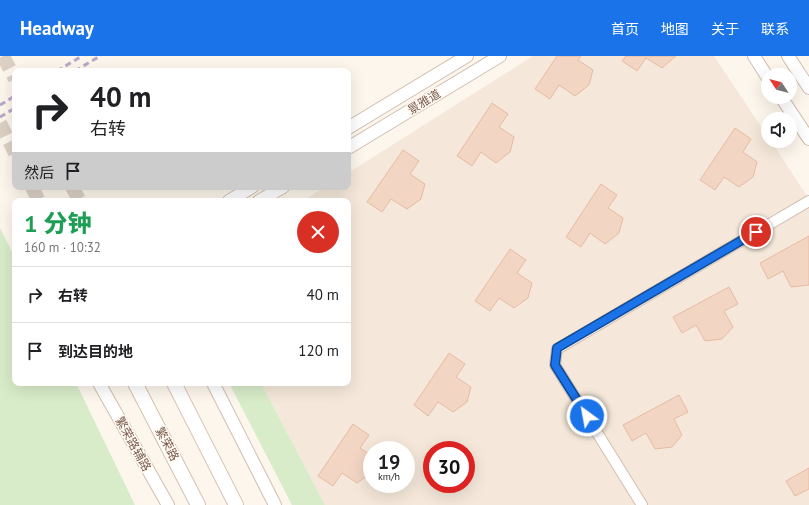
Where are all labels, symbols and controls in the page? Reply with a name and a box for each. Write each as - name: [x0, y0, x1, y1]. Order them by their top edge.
- text: Headway: [20, 16, 94, 40]
- text: 首页: [611, 20, 639, 38]
- text: 地图: [661, 20, 689, 38]
- text: 关于: [711, 20, 739, 38]
- text: 联系: [761, 20, 789, 38]
- north arrow: [761, 68, 797, 104]
- map controls: [761, 68, 797, 148]
- text: 40 m: [90, 78, 151, 115]
- icon: right: [24, 84, 76, 136]
- street label: 景雅道: [404, 86, 443, 117]
- button: sound: [761, 112, 797, 148]
- text: 右转: [90, 117, 126, 140]
- icon: arrive: [62, 160, 84, 182]
- text: 然后: [24, 163, 54, 182]
- text: 1 分钟: [24, 208, 92, 239]
- button: close: [297, 211, 339, 253]
- pin: [739, 215, 773, 249]
- icon: arrive: [745, 221, 767, 243]
- text: 160 m · 10:32: [24, 239, 101, 256]
- icon: right: [24, 284, 46, 306]
- text: 40 m: [306, 285, 339, 304]
- text: 右转: [58, 286, 88, 305]
- icon: arrive: [24, 340, 46, 362]
- text: 120 m: [298, 341, 339, 360]
- text: 到达目的地: [58, 342, 133, 361]
- position arrow: [566, 395, 608, 437]
- street label: 繁荣路辅路: [112, 414, 155, 474]
- street label: 繁荣路: [152, 424, 183, 463]
- speed limit sign: 30: [423, 441, 475, 493]
- text: 19: [378, 449, 400, 475]
- text: km/h: [378, 470, 400, 483]

